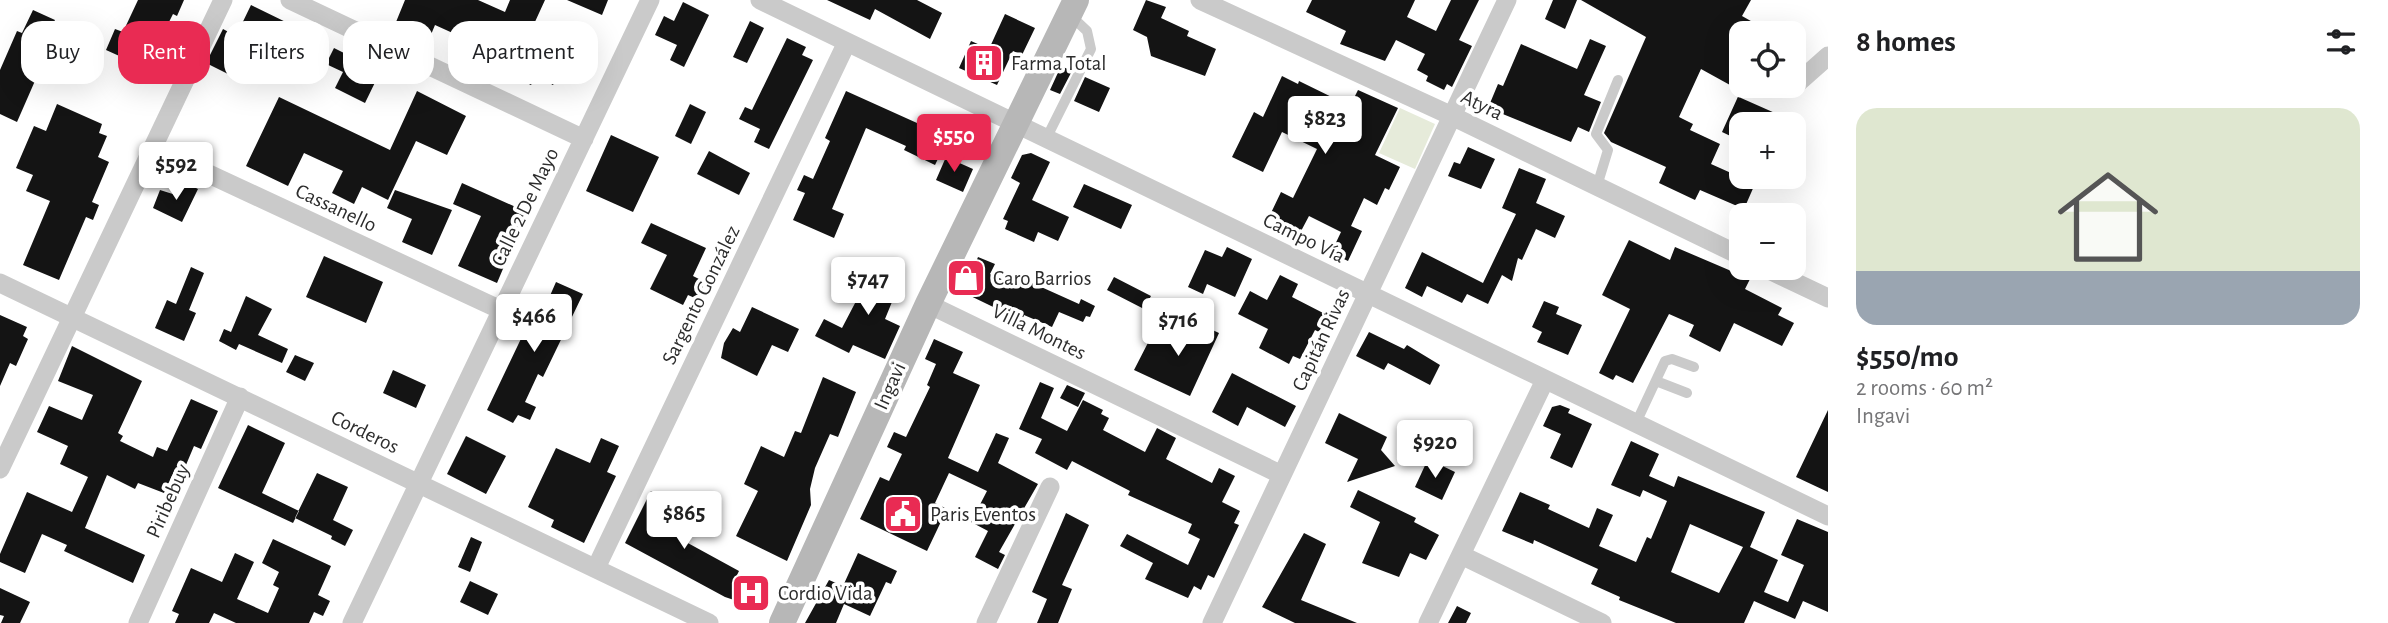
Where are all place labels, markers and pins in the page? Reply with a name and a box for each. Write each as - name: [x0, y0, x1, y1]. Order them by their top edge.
- building icon: Farma Total: [963, 42, 1005, 84]
- place label: Farma Total: [1011, 53, 1107, 74]
- pin: $823: [1284, 96, 1366, 156]
- pin: $550: [913, 114, 995, 174]
- pin: $592: [135, 142, 217, 202]
- shop icon: Caro Barrios: [945, 257, 987, 299]
- pin: $747: [827, 258, 909, 317]
- place label: Caro Barrios: [993, 268, 1091, 289]
- pin: $466: [493, 294, 575, 354]
- pin: $716: [1137, 298, 1219, 358]
- pin: $920: [1394, 420, 1476, 480]
- pin: $865: [643, 491, 725, 551]
- public building icon: Paris Eventos: [882, 493, 924, 535]
- place label: Paris Eventos: [930, 504, 1036, 525]
- hospital icon: Cordio Vida: [730, 572, 772, 614]
- place label: Cordio Vida: [778, 583, 873, 604]

